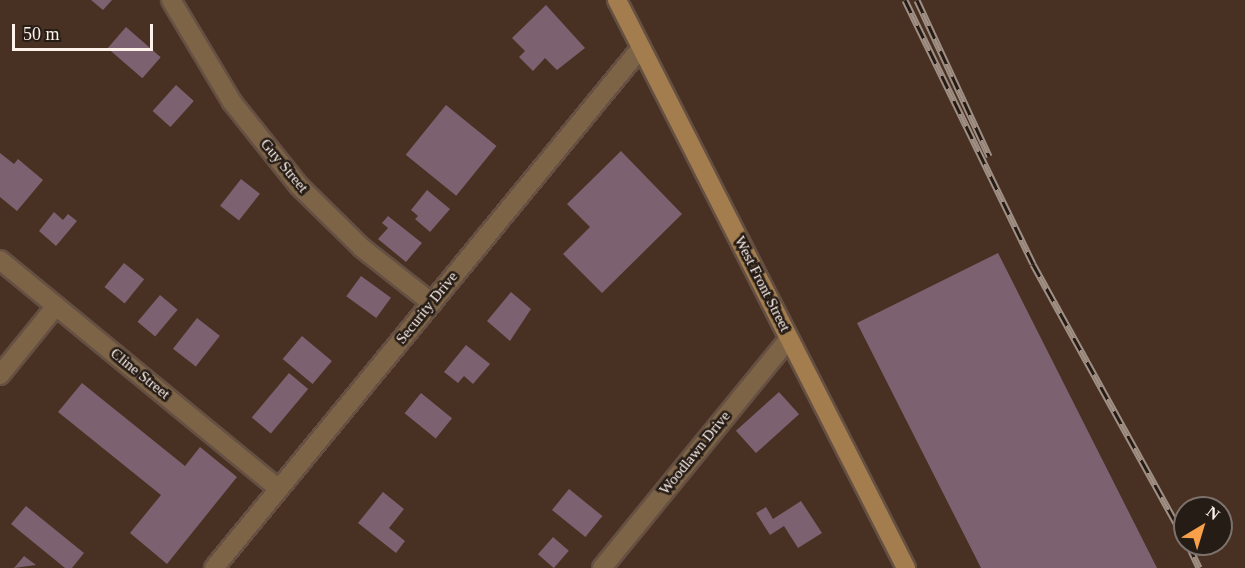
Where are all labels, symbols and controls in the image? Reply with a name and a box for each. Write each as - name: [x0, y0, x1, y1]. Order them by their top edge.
- scale bar: [15, 12, 156, 50]
- text: 50 m: [23, 24, 60, 44]
- street label: Guy Street: [256, 135, 312, 197]
- street label: West Front Street: [730, 233, 794, 335]
- street label: Security Drive: [392, 268, 462, 348]
- street label: Cline Street: [107, 345, 173, 403]
- street label: Woodlawn Drive: [656, 408, 734, 498]
- north arrow: [1173, 496, 1233, 556]
- text: N: [1203, 503, 1223, 523]

